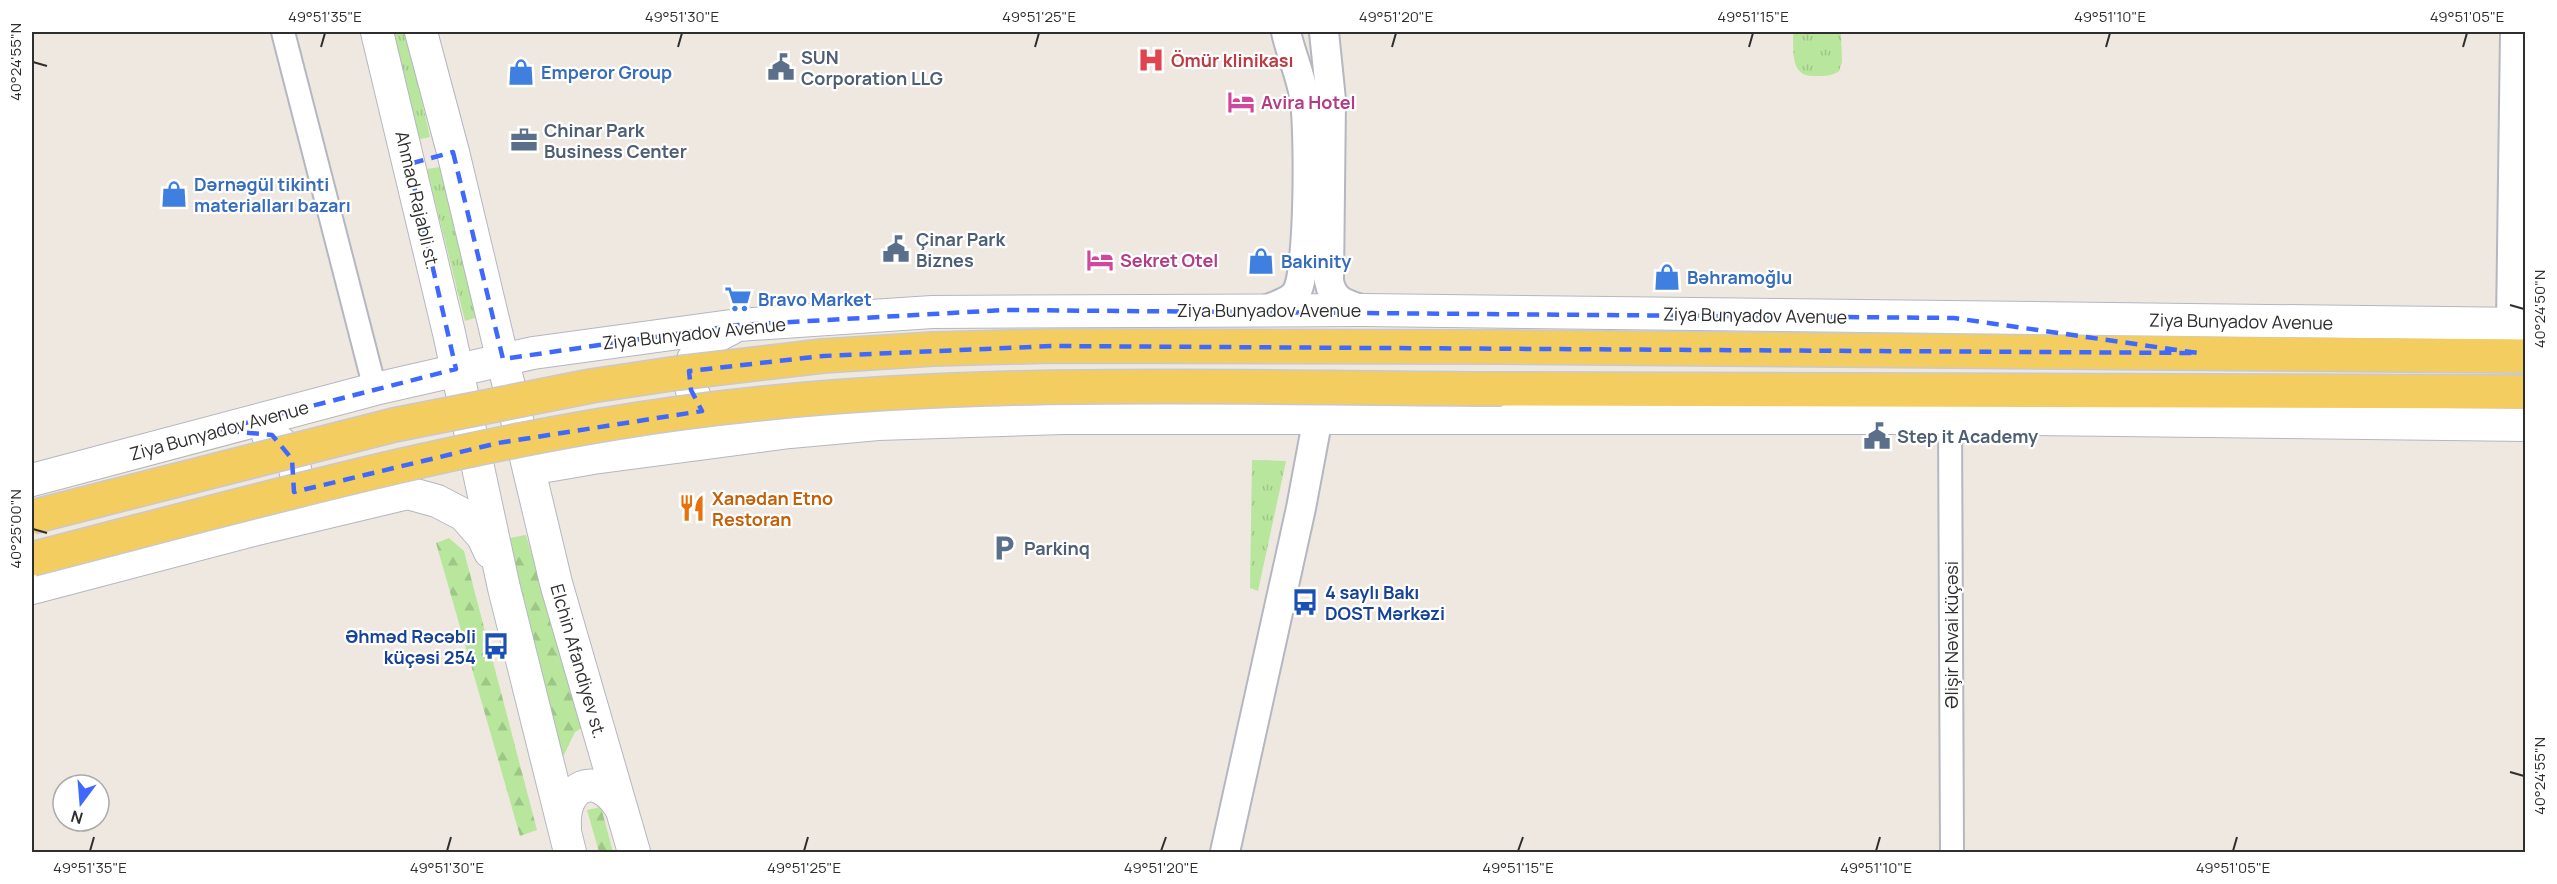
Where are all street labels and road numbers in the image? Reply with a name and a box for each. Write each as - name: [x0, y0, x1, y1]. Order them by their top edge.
- street label: Ahmad Rajabli st.: [390, 128, 446, 272]
- street label: Ziya Bunyadov Avenue: [1177, 298, 1361, 322]
- street label: Ziya Bunyadov Avenue: [1663, 301, 1847, 329]
- street label: Ziya Bunyadov Avenue: [2149, 307, 2333, 335]
- street label: Ziya Bunyadov Avenue: [601, 311, 787, 355]
- street label: Ziya Bunyadov Avenue: [127, 395, 311, 465]
- street label: Əlişir Nəvai küçəsi: [1939, 561, 1963, 709]
- street label: Elchin Afandiyev st.: [545, 581, 613, 741]

